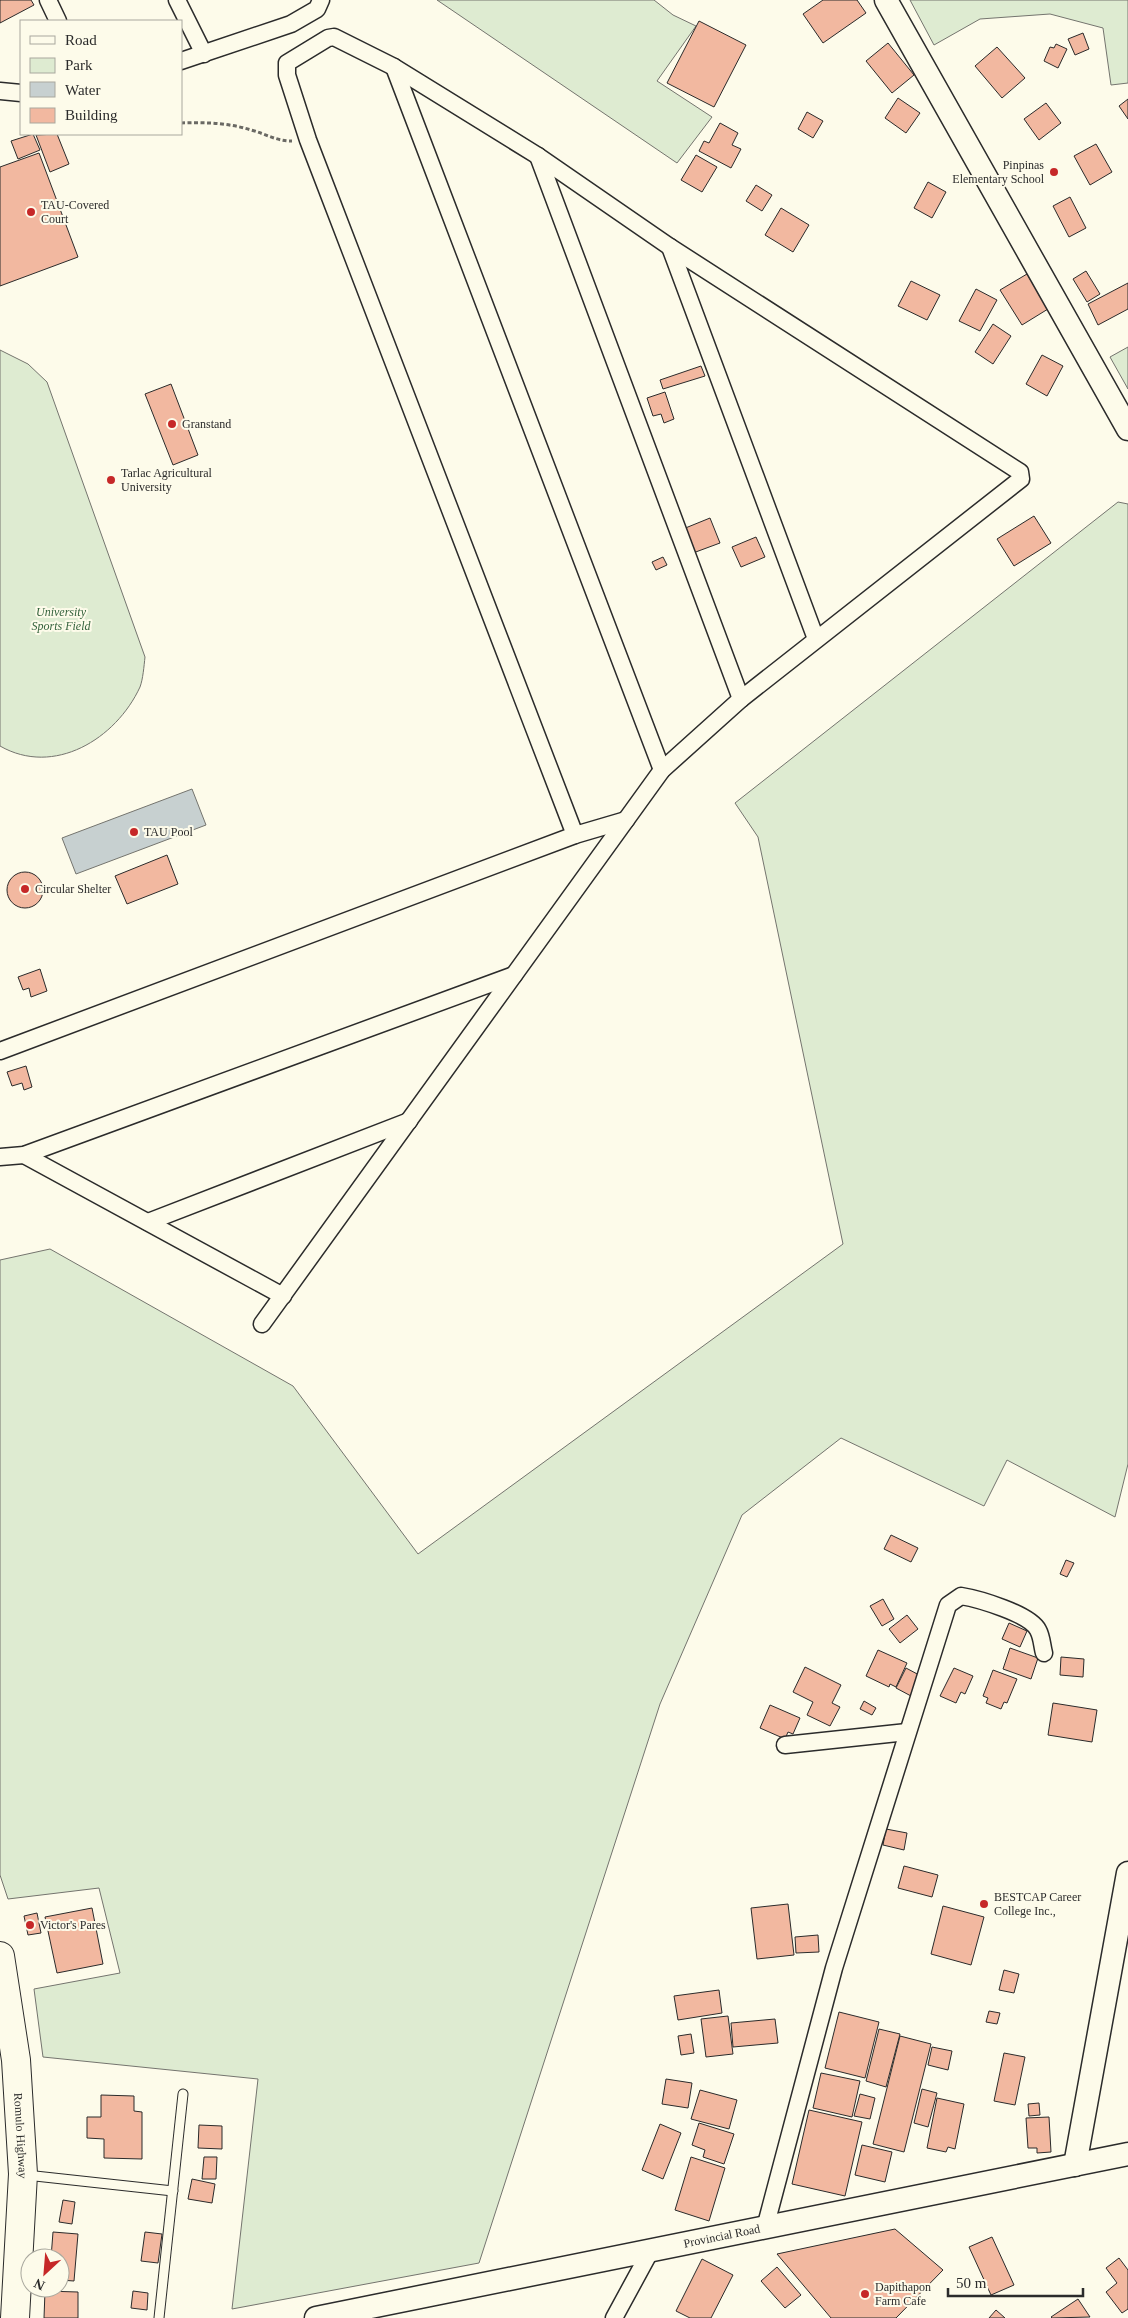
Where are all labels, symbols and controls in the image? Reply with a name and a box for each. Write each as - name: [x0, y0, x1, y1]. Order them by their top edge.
- legend: [20, 20, 182, 135]
- text: Road: [65, 32, 97, 48]
- text: Park: [65, 57, 93, 73]
- text: Water: [65, 82, 100, 98]
- text: Building: [65, 107, 118, 123]
- place label: Pinpinas Elementary School: [952, 158, 1045, 186]
- marker: Pinpinas Elementary School: [1048, 166, 1060, 178]
- place label: TAU-Covered Court: [41, 198, 109, 226]
- marker: TAU-Covered Court: [25, 206, 37, 218]
- place label: Granstand: [182, 417, 231, 431]
- marker: Granstand: [166, 418, 178, 430]
- place label: Tarlac Agricultural University: [121, 466, 212, 494]
- marker: Tarlac Agricultural University: [105, 474, 117, 486]
- park label: University Sports Field: [32, 605, 91, 633]
- place label: TAU Pool: [144, 825, 193, 839]
- marker: TAU Pool: [128, 826, 140, 838]
- place label: Circular Shelter: [35, 882, 111, 896]
- marker: Circular Shelter: [19, 883, 31, 895]
- place label: BESTCAP Career College Inc.,: [994, 1890, 1081, 1918]
- marker: BESTCAP Career College Inc.,: [978, 1898, 990, 1910]
- place label: Victor's Pares: [40, 1918, 106, 1932]
- marker: Victor's Pares: [24, 1919, 36, 1931]
- street label: Romulo Highway: [11, 2092, 30, 2179]
- street label: Provincial Road: [682, 2221, 761, 2251]
- north arrow: [20, 2248, 70, 2298]
- scale bar: [948, 2266, 1083, 2298]
- text: N: [32, 2275, 47, 2293]
- text: 50 m: [956, 2275, 987, 2291]
- place label: Dapithapon Farm Cafe: [875, 2280, 931, 2308]
- marker: Dapithapon Farm Cafe: [859, 2288, 871, 2300]

